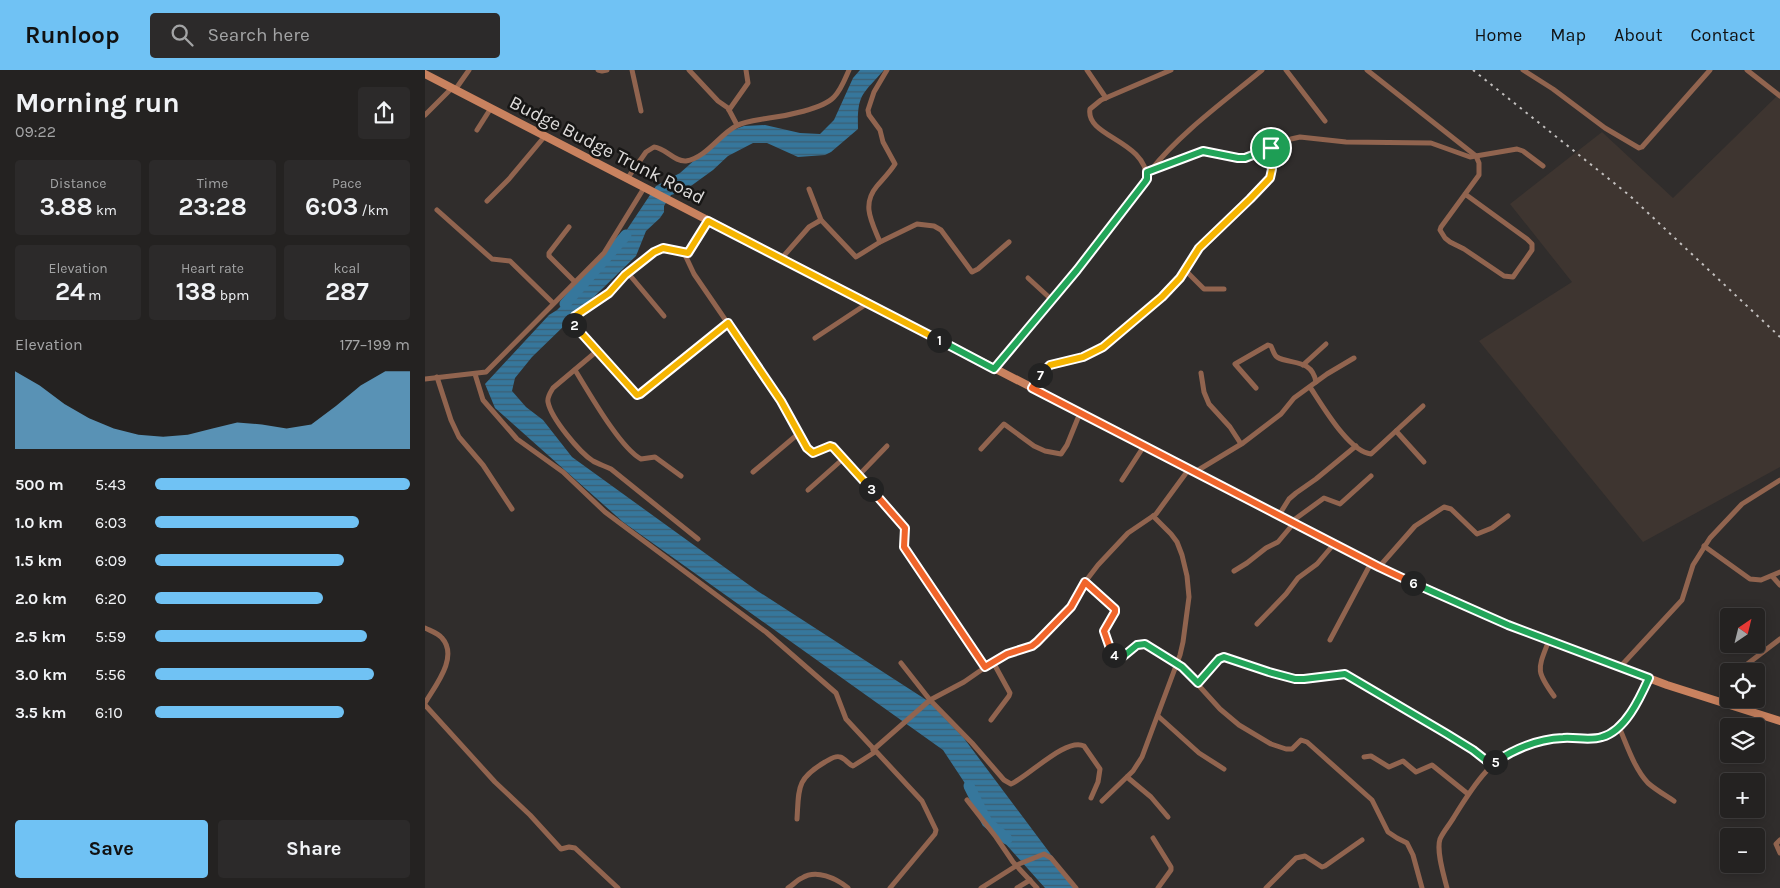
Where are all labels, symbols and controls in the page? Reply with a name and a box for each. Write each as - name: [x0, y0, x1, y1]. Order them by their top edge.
- search box: [150, 13, 500, 58]
- text: Runloop: [25, 21, 120, 49]
- icon: search: [168, 21, 196, 49]
- text: Search here: [208, 24, 310, 46]
- text: Home: [1474, 24, 1522, 46]
- text: Map: [1550, 24, 1586, 46]
- text: About: [1614, 24, 1663, 46]
- text: Contact: [1691, 24, 1755, 46]
- text: Morning run: [15, 86, 180, 119]
- button: share: [358, 87, 410, 139]
- street label: Budge Budge Trunk Road: [506, 91, 708, 209]
- text: 09:22: [15, 122, 56, 141]
- pin: [1250, 127, 1292, 169]
- icon: arrive: [1257, 134, 1285, 162]
- text: Distance: [50, 175, 106, 192]
- text: Time: [197, 175, 228, 192]
- text: Pace: [332, 175, 362, 192]
- text: 3.88: [39, 192, 93, 221]
- text: 23:28: [178, 192, 247, 221]
- text: 6:03: [305, 192, 358, 221]
- text: km: [93, 202, 117, 219]
- text: /km: [358, 202, 389, 219]
- text: Elevation: [49, 260, 108, 277]
- text: Heart rate: [181, 260, 244, 277]
- text: kcal: [333, 260, 360, 277]
- text: 24: [55, 277, 85, 306]
- text: 138: [176, 277, 216, 306]
- text: 287: [325, 277, 369, 306]
- text: m: [85, 287, 101, 304]
- text: bpm: [216, 287, 249, 304]
- pin: 2: [561, 312, 587, 338]
- text: 2: [570, 317, 579, 334]
- pin: 1: [927, 328, 951, 352]
- text: 1: [937, 332, 942, 349]
- text: Elevation: [15, 335, 83, 354]
- text: 177–199 m: [340, 335, 410, 354]
- pin: 7: [1027, 362, 1053, 388]
- text: 7: [1037, 367, 1044, 384]
- text: 500 m: [15, 475, 64, 494]
- text: 5:43: [95, 475, 126, 494]
- pin: 3: [859, 476, 883, 502]
- text: 3: [867, 481, 876, 498]
- text: 1.0 km: [15, 513, 63, 532]
- text: 6:03: [95, 513, 127, 532]
- text: 1.5 km: [15, 551, 62, 570]
- text: 6:09: [95, 551, 127, 570]
- pin: 6: [1401, 570, 1425, 596]
- text: 6: [1409, 575, 1418, 592]
- text: 2.0 km: [15, 589, 67, 608]
- text: 6:20: [95, 589, 127, 608]
- north arrow: [1720, 608, 1765, 652]
- map controls: [1720, 608, 1765, 873]
- text: 2.5 km: [15, 627, 66, 646]
- text: 5:59: [95, 627, 126, 646]
- pin: 4: [1101, 642, 1127, 668]
- text: 4: [1110, 647, 1119, 664]
- button: locate: [1720, 663, 1765, 708]
- text: 3.0 km: [15, 665, 67, 684]
- text: 5:56: [95, 665, 126, 684]
- text: 3.5 km: [15, 703, 66, 722]
- text: 6:10: [95, 703, 123, 722]
- button: layers: [1720, 718, 1765, 763]
- pin: 5: [1483, 750, 1507, 774]
- text: 5: [1491, 754, 1500, 771]
- button: +: [1720, 773, 1765, 818]
- button: Save: [15, 820, 208, 878]
- button: Share: [218, 820, 410, 878]
- button: −: [1720, 828, 1765, 873]

